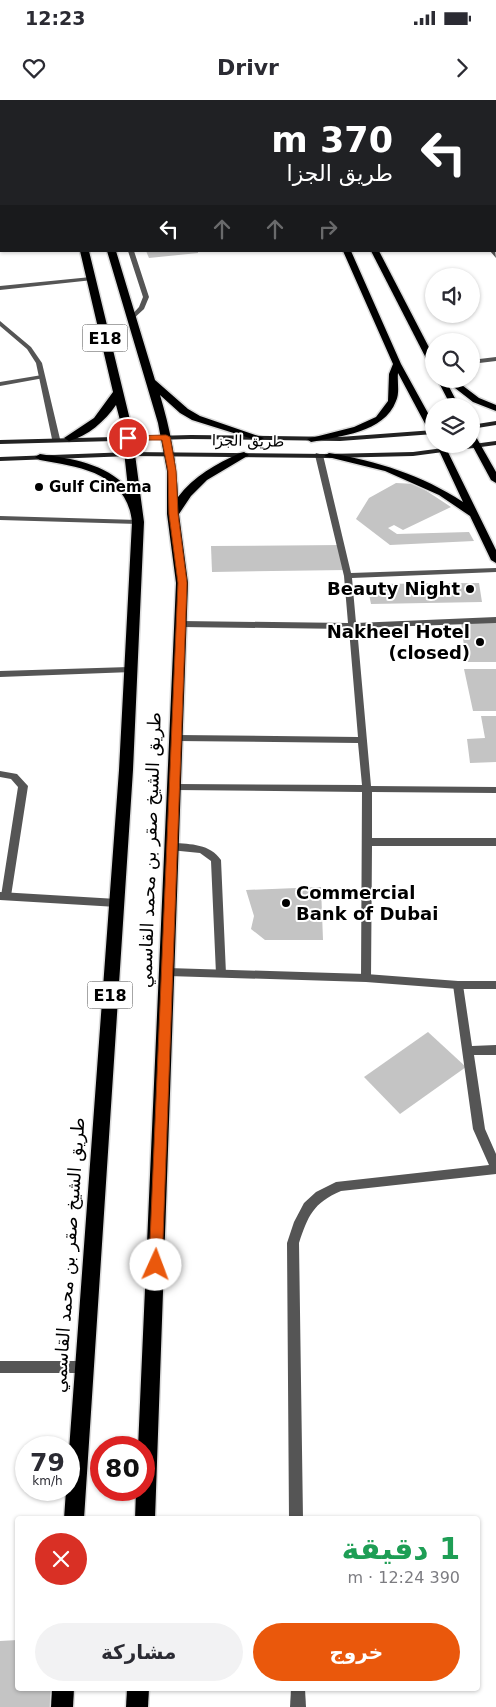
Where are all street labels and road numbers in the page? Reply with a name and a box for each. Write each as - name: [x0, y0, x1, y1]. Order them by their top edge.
- road number: E18: [82, 324, 128, 352]
- street label: طريق الجزا: [212, 431, 284, 451]
- street label: طريق الشيخ صقر بن محمد القاسمي: [134, 712, 166, 988]
- road number: E18: [88, 982, 132, 1008]
- street label: طريق الشيخ صقر بن محمد القاسمي: [48, 1116, 90, 1394]

